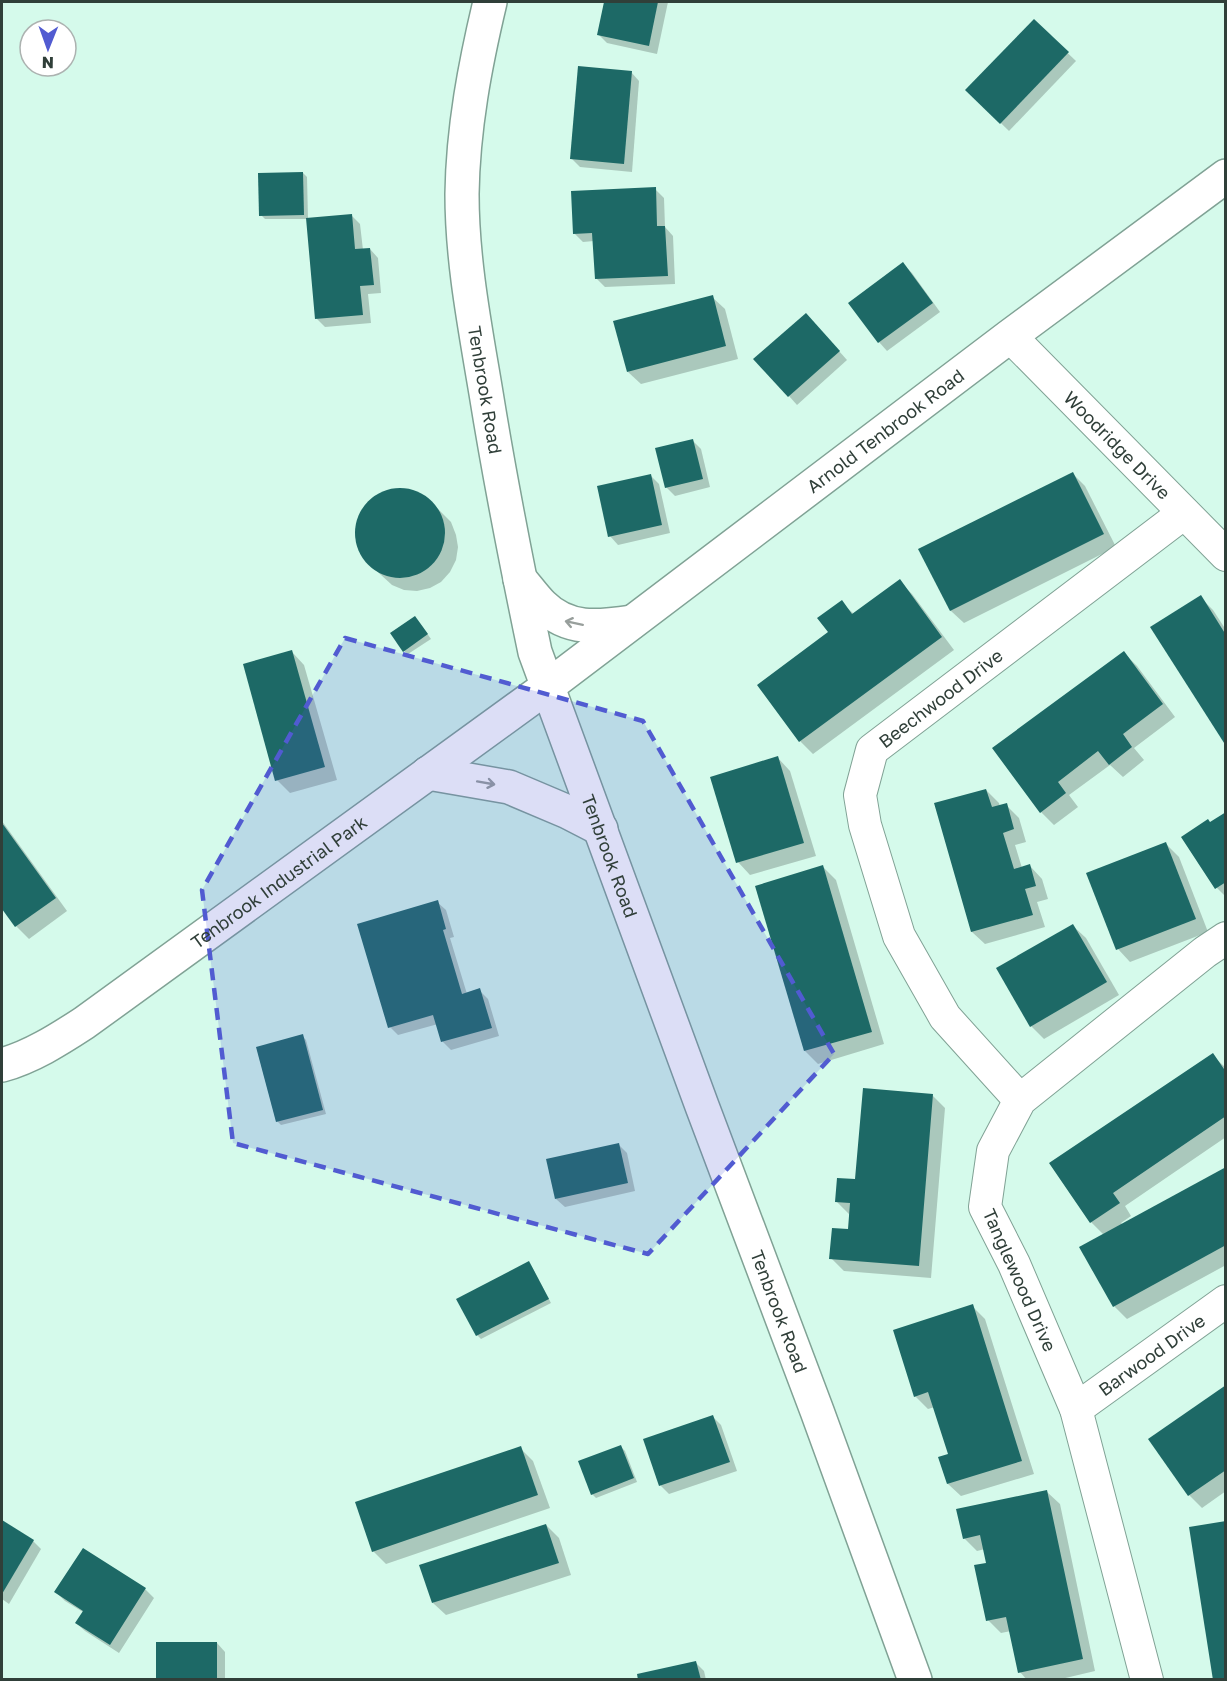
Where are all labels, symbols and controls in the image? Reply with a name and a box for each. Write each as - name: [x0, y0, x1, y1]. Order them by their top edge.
- north arrow: [18, 18, 78, 78]
- text: N: [41, 53, 54, 73]
- street label: Tenbrook Road: [464, 324, 507, 456]
- street label: Arnold Tenbrook Road: [802, 364, 968, 497]
- street label: Woodridge Drive: [1059, 386, 1175, 504]
- one-way arrow: [565, 616, 584, 628]
- street label: Beechwood Drive: [874, 644, 1007, 752]
- one-way arrow: [475, 778, 495, 789]
- street label: Tenbrook Road: [577, 791, 643, 920]
- street label: Tenbrook Industrial Park: [186, 811, 371, 953]
- street label: Tanglewood Drive: [979, 1205, 1061, 1355]
- street label: Tenbrook Road: [746, 1247, 813, 1376]
- street label: Barwood Drive: [1094, 1309, 1209, 1400]

